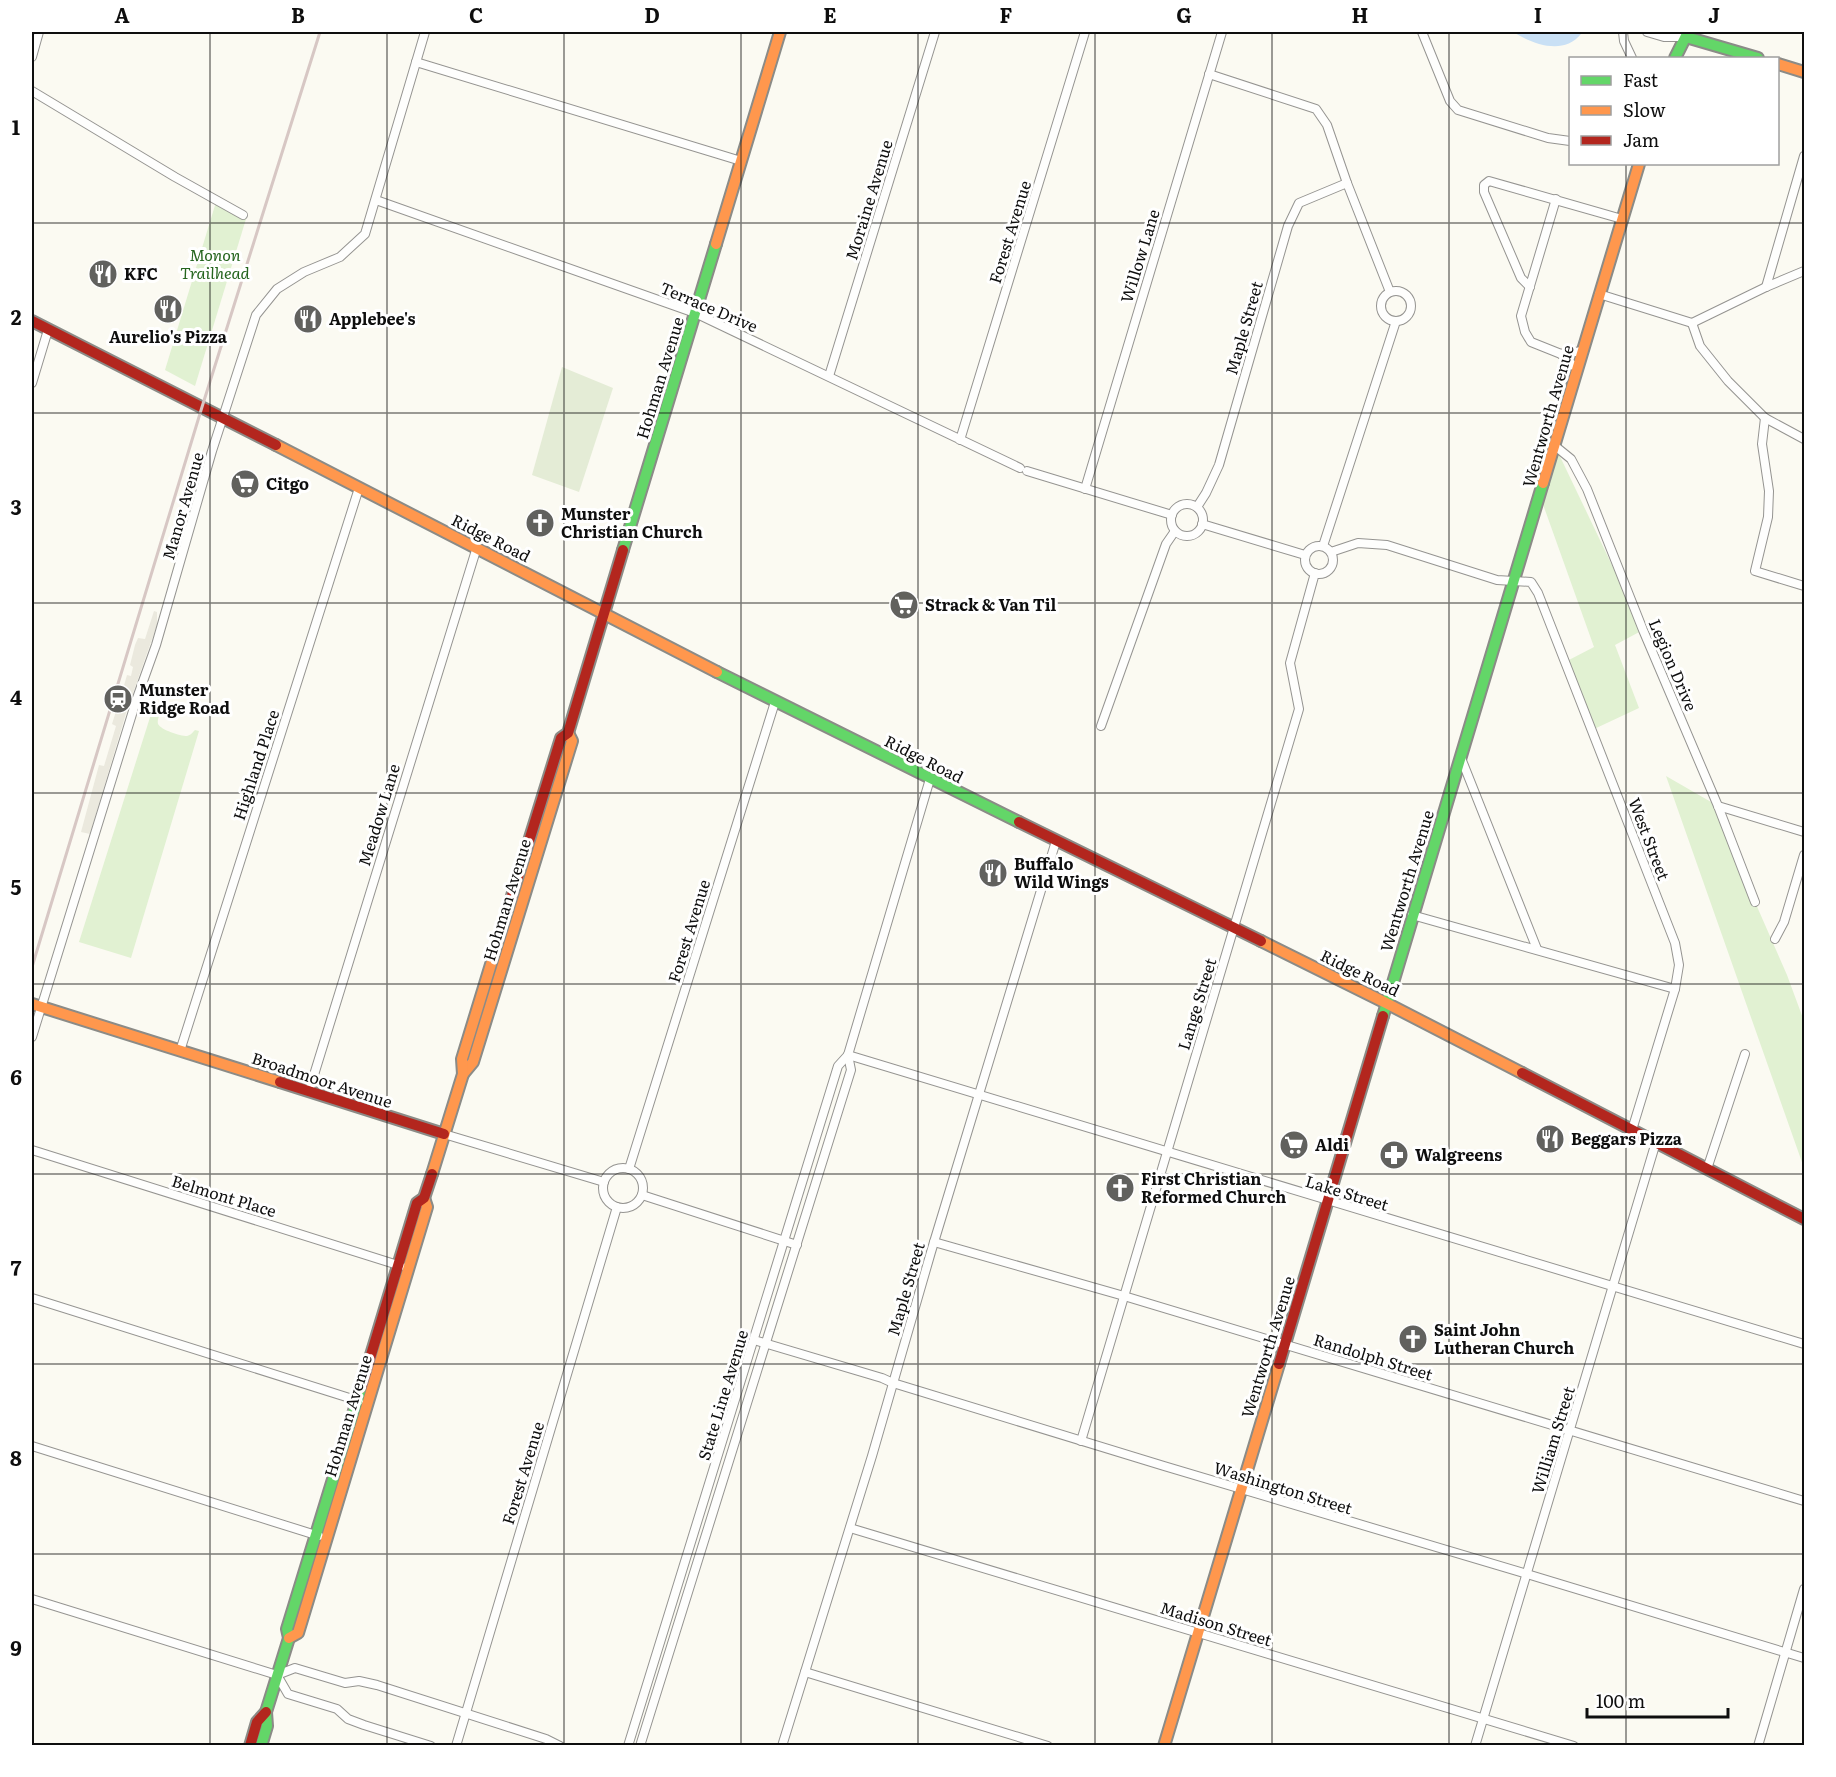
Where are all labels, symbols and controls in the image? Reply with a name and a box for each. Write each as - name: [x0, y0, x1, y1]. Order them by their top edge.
- text: A: [114, 0, 130, 29]
- text: B: [291, 0, 305, 29]
- text: C: [469, 0, 483, 29]
- text: D: [644, 0, 660, 29]
- text: E: [823, 0, 837, 29]
- text: F: [1000, 0, 1013, 29]
- text: G: [1176, 0, 1192, 29]
- text: H: [1352, 0, 1368, 29]
- text: I: [1534, 0, 1542, 29]
- text: J: [1708, 0, 1720, 29]
- legend: [1569, 57, 1779, 165]
- text: Fast: [1623, 66, 1659, 93]
- text: Slow: [1623, 96, 1666, 123]
- text: 1: [12, 111, 20, 141]
- text: Jam: [1623, 126, 1659, 153]
- street label: Moraine Avenue: [838, 137, 898, 263]
- street label: Forest Avenue: [982, 177, 1036, 286]
- street label: Willow Lane: [1113, 206, 1165, 305]
- park label: Monon Trailhead: [180, 242, 251, 284]
- restaurant icon: KFC: [87, 258, 119, 290]
- place label: KFC: [124, 261, 158, 285]
- street label: Terrace Drive: [657, 275, 762, 337]
- street label: Maple Street: [1218, 278, 1268, 377]
- restaurant icon: Aurelio's Pizza: [152, 293, 184, 325]
- text: 2: [11, 301, 22, 331]
- restaurant icon: Applebee's: [292, 303, 324, 335]
- place label: Applebee's: [329, 306, 416, 330]
- street label: Hohman Avenue: [629, 314, 689, 442]
- place label: Aurelio's Pizza: [109, 324, 228, 348]
- street label: Wentworth Avenue: [1515, 342, 1579, 490]
- street label: Manor Avenue: [155, 449, 209, 562]
- supermarket icon: Citgo: [229, 468, 261, 500]
- place label: Citgo: [266, 471, 309, 495]
- text: 3: [10, 491, 22, 521]
- place label: Munster Christian Church: [561, 501, 703, 543]
- street label: Ridge Road: [448, 507, 535, 567]
- church icon: Munster Christian Church: [524, 507, 556, 539]
- supermarket icon: Strack & Van Til: [888, 589, 920, 621]
- place label: Strack & Van Til: [925, 592, 1056, 616]
- street label: Legion Drive: [1644, 615, 1704, 714]
- place label: Munster Ridge Road: [139, 677, 230, 719]
- text: 4: [10, 681, 22, 711]
- station icon: Munster Ridge Road: [102, 683, 134, 715]
- street label: Highland Place: [226, 706, 284, 823]
- street label: Ridge Road: [881, 728, 968, 788]
- street label: Meadow Lane: [351, 761, 405, 869]
- street label: West Street: [1623, 794, 1677, 884]
- street label: Wentworth Avenue: [1373, 807, 1439, 955]
- street label: Hohman Avenue: [476, 836, 536, 964]
- place label: Buffalo Wild Wings: [1014, 851, 1109, 893]
- restaurant icon: Buffalo Wild Wings: [977, 857, 1009, 889]
- text: 5: [11, 871, 22, 901]
- street label: Forest Avenue: [661, 876, 715, 985]
- street label: Ridge Road: [1317, 943, 1404, 1002]
- street label: Lange Street: [1171, 954, 1222, 1053]
- street label: Broadmoor Avenue: [249, 1045, 396, 1113]
- text: 6: [10, 1061, 22, 1091]
- restaurant icon: Beggars Pizza: [1534, 1123, 1566, 1155]
- place label: Beggars Pizza: [1571, 1126, 1683, 1150]
- supermarket icon: Aldi: [1278, 1129, 1310, 1161]
- place label: Aldi: [1315, 1132, 1349, 1156]
- pharmacy icon: Walgreens: [1378, 1139, 1410, 1171]
- place label: Walgreens: [1415, 1142, 1502, 1166]
- place label: First Christian Reformed Church: [1141, 1166, 1286, 1208]
- street label: Belmont Place: [169, 1168, 279, 1222]
- street label: Lake Street: [1303, 1168, 1392, 1216]
- church icon: First Christian Reformed Church: [1104, 1172, 1136, 1204]
- street label: Maple Street: [880, 1239, 930, 1338]
- text: 7: [11, 1252, 22, 1282]
- street label: Wentworth Avenue: [1234, 1273, 1300, 1421]
- place label: Saint John Lutheran Church: [1434, 1317, 1574, 1359]
- church icon: Saint John Lutheran Church: [1397, 1323, 1429, 1355]
- street label: State Line Avenue: [691, 1326, 753, 1463]
- street label: Randolph Street: [1311, 1327, 1436, 1386]
- street label: Hohman Avenue: [317, 1352, 377, 1480]
- street label: William Street: [1524, 1382, 1580, 1497]
- street label: Forest Avenue: [495, 1418, 549, 1527]
- text: 8: [10, 1442, 22, 1472]
- street label: Washington Street: [1211, 1455, 1356, 1520]
- street label: Madison Street: [1158, 1595, 1275, 1652]
- text: 9: [10, 1632, 22, 1662]
- scale bar: [1587, 1681, 1728, 1719]
- text: 100 m: [1596, 1687, 1645, 1714]

